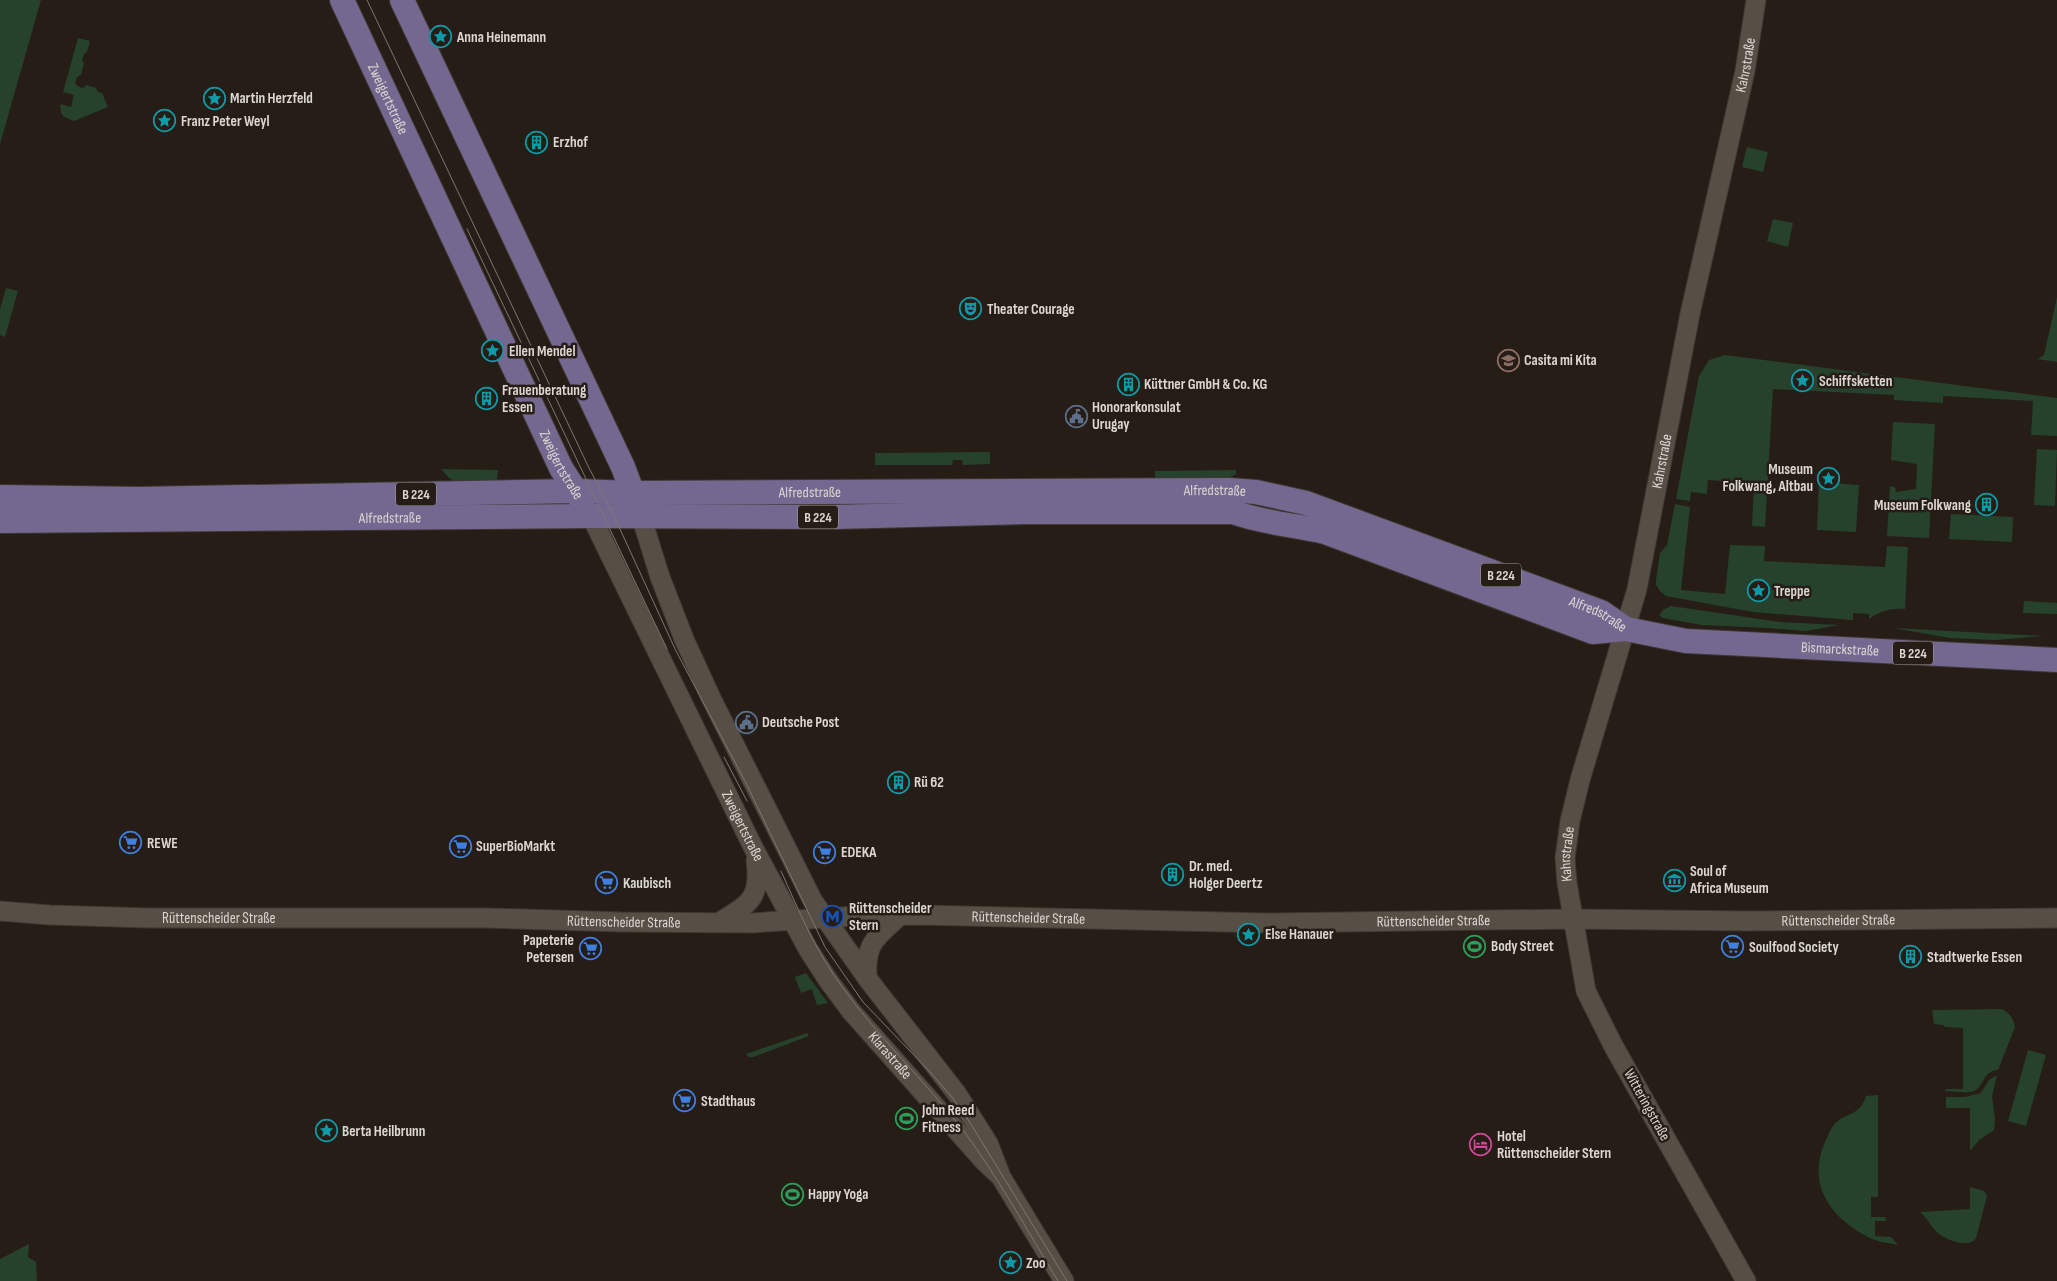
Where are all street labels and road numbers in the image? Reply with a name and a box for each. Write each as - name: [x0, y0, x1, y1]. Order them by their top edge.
- street label: Kahrstraße: [1731, 36, 1760, 94]
- street label: Zweigertstraße: [363, 60, 413, 137]
- street label: Zweigertstraße: [535, 427, 588, 503]
- street label: Kahrstraße: [1647, 432, 1676, 490]
- street label: Alfredstraße: [1183, 480, 1247, 501]
- road number: B 224: [396, 482, 436, 506]
- street label: Alfredstraße: [778, 482, 841, 502]
- road number: B 224: [798, 506, 838, 528]
- street label: Alfredstraße: [358, 508, 421, 527]
- road number: B 224: [1481, 564, 1521, 586]
- street label: Alfredstraße: [1566, 591, 1631, 636]
- street label: Bismarckstraße: [1801, 637, 1880, 660]
- road number: B 224: [1893, 641, 1933, 664]
- street label: Zweigertstraße: [717, 787, 768, 864]
- street label: Kahrstraße: [1556, 825, 1579, 882]
- street label: Rüttenscheider Straße: [971, 907, 1085, 928]
- street label: Rüttenscheider Straße: [162, 909, 276, 928]
- street label: Rüttenscheider Straße: [1781, 910, 1895, 930]
- street label: Rüttenscheider Straße: [567, 911, 681, 932]
- street label: Rüttenscheider Straße: [1376, 911, 1490, 931]
- street label: Klarastraße: [864, 1027, 916, 1083]
- street label: Witteringstraße: [1619, 1066, 1675, 1144]

